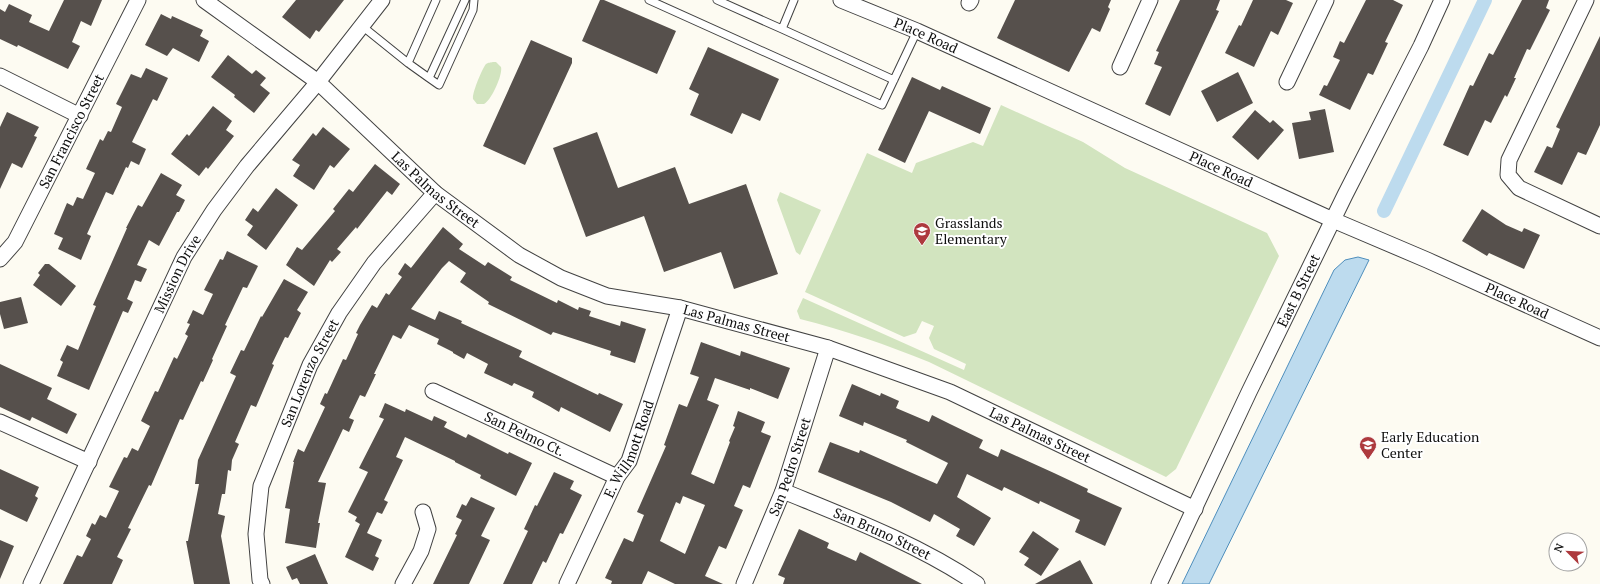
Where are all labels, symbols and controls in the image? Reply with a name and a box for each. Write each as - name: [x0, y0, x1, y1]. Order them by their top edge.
- street label: Place Road: [891, 13, 961, 57]
- street label: San Francisco Street: [34, 70, 108, 192]
- street label: Place Road: [1186, 146, 1256, 191]
- street label: Las Palmas Street: [388, 147, 484, 232]
- place label: Grasslands Elementary: [935, 213, 1008, 248]
- school or university icon: Grasslands Elementary: [912, 221, 932, 246]
- street label: Mission Drive: [149, 231, 205, 316]
- street label: East B Street: [1272, 250, 1324, 330]
- street label: Place Road: [1483, 278, 1552, 323]
- street label: Las Palmas Street: [681, 299, 793, 347]
- street label: San Lorenzo Street: [276, 315, 343, 430]
- street label: E. Willmott Road: [599, 397, 658, 501]
- street label: Las Palmas Street: [986, 402, 1095, 467]
- street label: San Pelmo Ct.: [481, 406, 568, 460]
- street label: San Pedro Street: [764, 414, 815, 519]
- place label: Early Education Center: [1381, 427, 1480, 462]
- school or university icon: Early Education Center: [1358, 435, 1378, 460]
- street label: San Bruno Street: [831, 503, 935, 564]
- north arrow: [1548, 532, 1588, 572]
- text: N: [1551, 541, 1567, 555]

